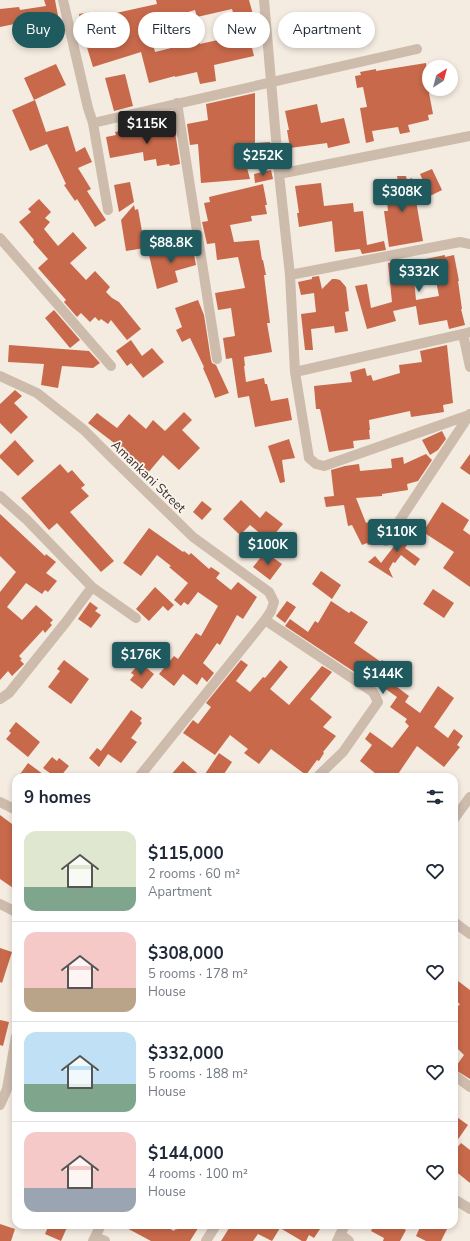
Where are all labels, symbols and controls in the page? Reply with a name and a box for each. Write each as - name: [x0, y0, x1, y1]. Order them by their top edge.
- chip: Buy: [12, 12, 65, 48]
- chip: Rent: [73, 12, 130, 48]
- chip: Filters: [138, 12, 205, 48]
- chip: New: [213, 12, 270, 48]
- chip: Apartment: [278, 12, 375, 48]
- north arrow: [422, 60, 458, 96]
- map controls: [422, 60, 458, 96]
- pin: $115K: [119, 111, 175, 145]
- text: $115K: [127, 115, 167, 133]
- pin: $252K: [235, 143, 291, 177]
- text: $252K: [243, 147, 283, 165]
- pin: $308K: [374, 179, 430, 213]
- text: $308K: [382, 183, 422, 201]
- pin: $88.8K: [138, 230, 204, 264]
- text: $88.8K: [149, 234, 193, 252]
- pin: $332K: [391, 259, 447, 293]
- text: $332K: [399, 263, 439, 281]
- street label: Amankani Street: [107, 436, 190, 517]
- pin: $110K: [369, 519, 425, 553]
- text: $110K: [377, 523, 417, 541]
- pin: $100K: [240, 532, 296, 566]
- text: $100K: [248, 536, 288, 554]
- pin: $176K: [113, 642, 169, 676]
- text: $176K: [121, 646, 161, 664]
- pin: $144K: [355, 661, 411, 695]
- text: $144K: [363, 665, 403, 683]
- text: 9 homes: [24, 786, 91, 809]
- icon: filters: [424, 786, 446, 808]
- text: $115,000: [148, 842, 224, 865]
- icon: home: [56, 847, 104, 895]
- icon: heart: [424, 860, 446, 882]
- text: 2 rooms · 60 m²: [148, 865, 240, 883]
- text: Apartment: [148, 883, 211, 901]
- text: $308,000: [148, 942, 224, 965]
- icon: home: [56, 948, 104, 996]
- icon: heart: [424, 961, 446, 983]
- text: 5 rooms · 178 m²: [148, 965, 248, 983]
- text: House: [148, 983, 186, 1001]
- text: $332,000: [148, 1042, 224, 1065]
- icon: home: [56, 1048, 104, 1096]
- icon: heart: [424, 1061, 446, 1083]
- text: 5 rooms · 188 m²: [148, 1065, 248, 1083]
- text: House: [148, 1083, 186, 1101]
- text: $144,000: [148, 1142, 224, 1165]
- icon: home: [56, 1148, 104, 1196]
- icon: heart: [424, 1161, 446, 1183]
- text: 4 rooms · 100 m²: [148, 1165, 248, 1183]
- text: House: [148, 1183, 186, 1201]

